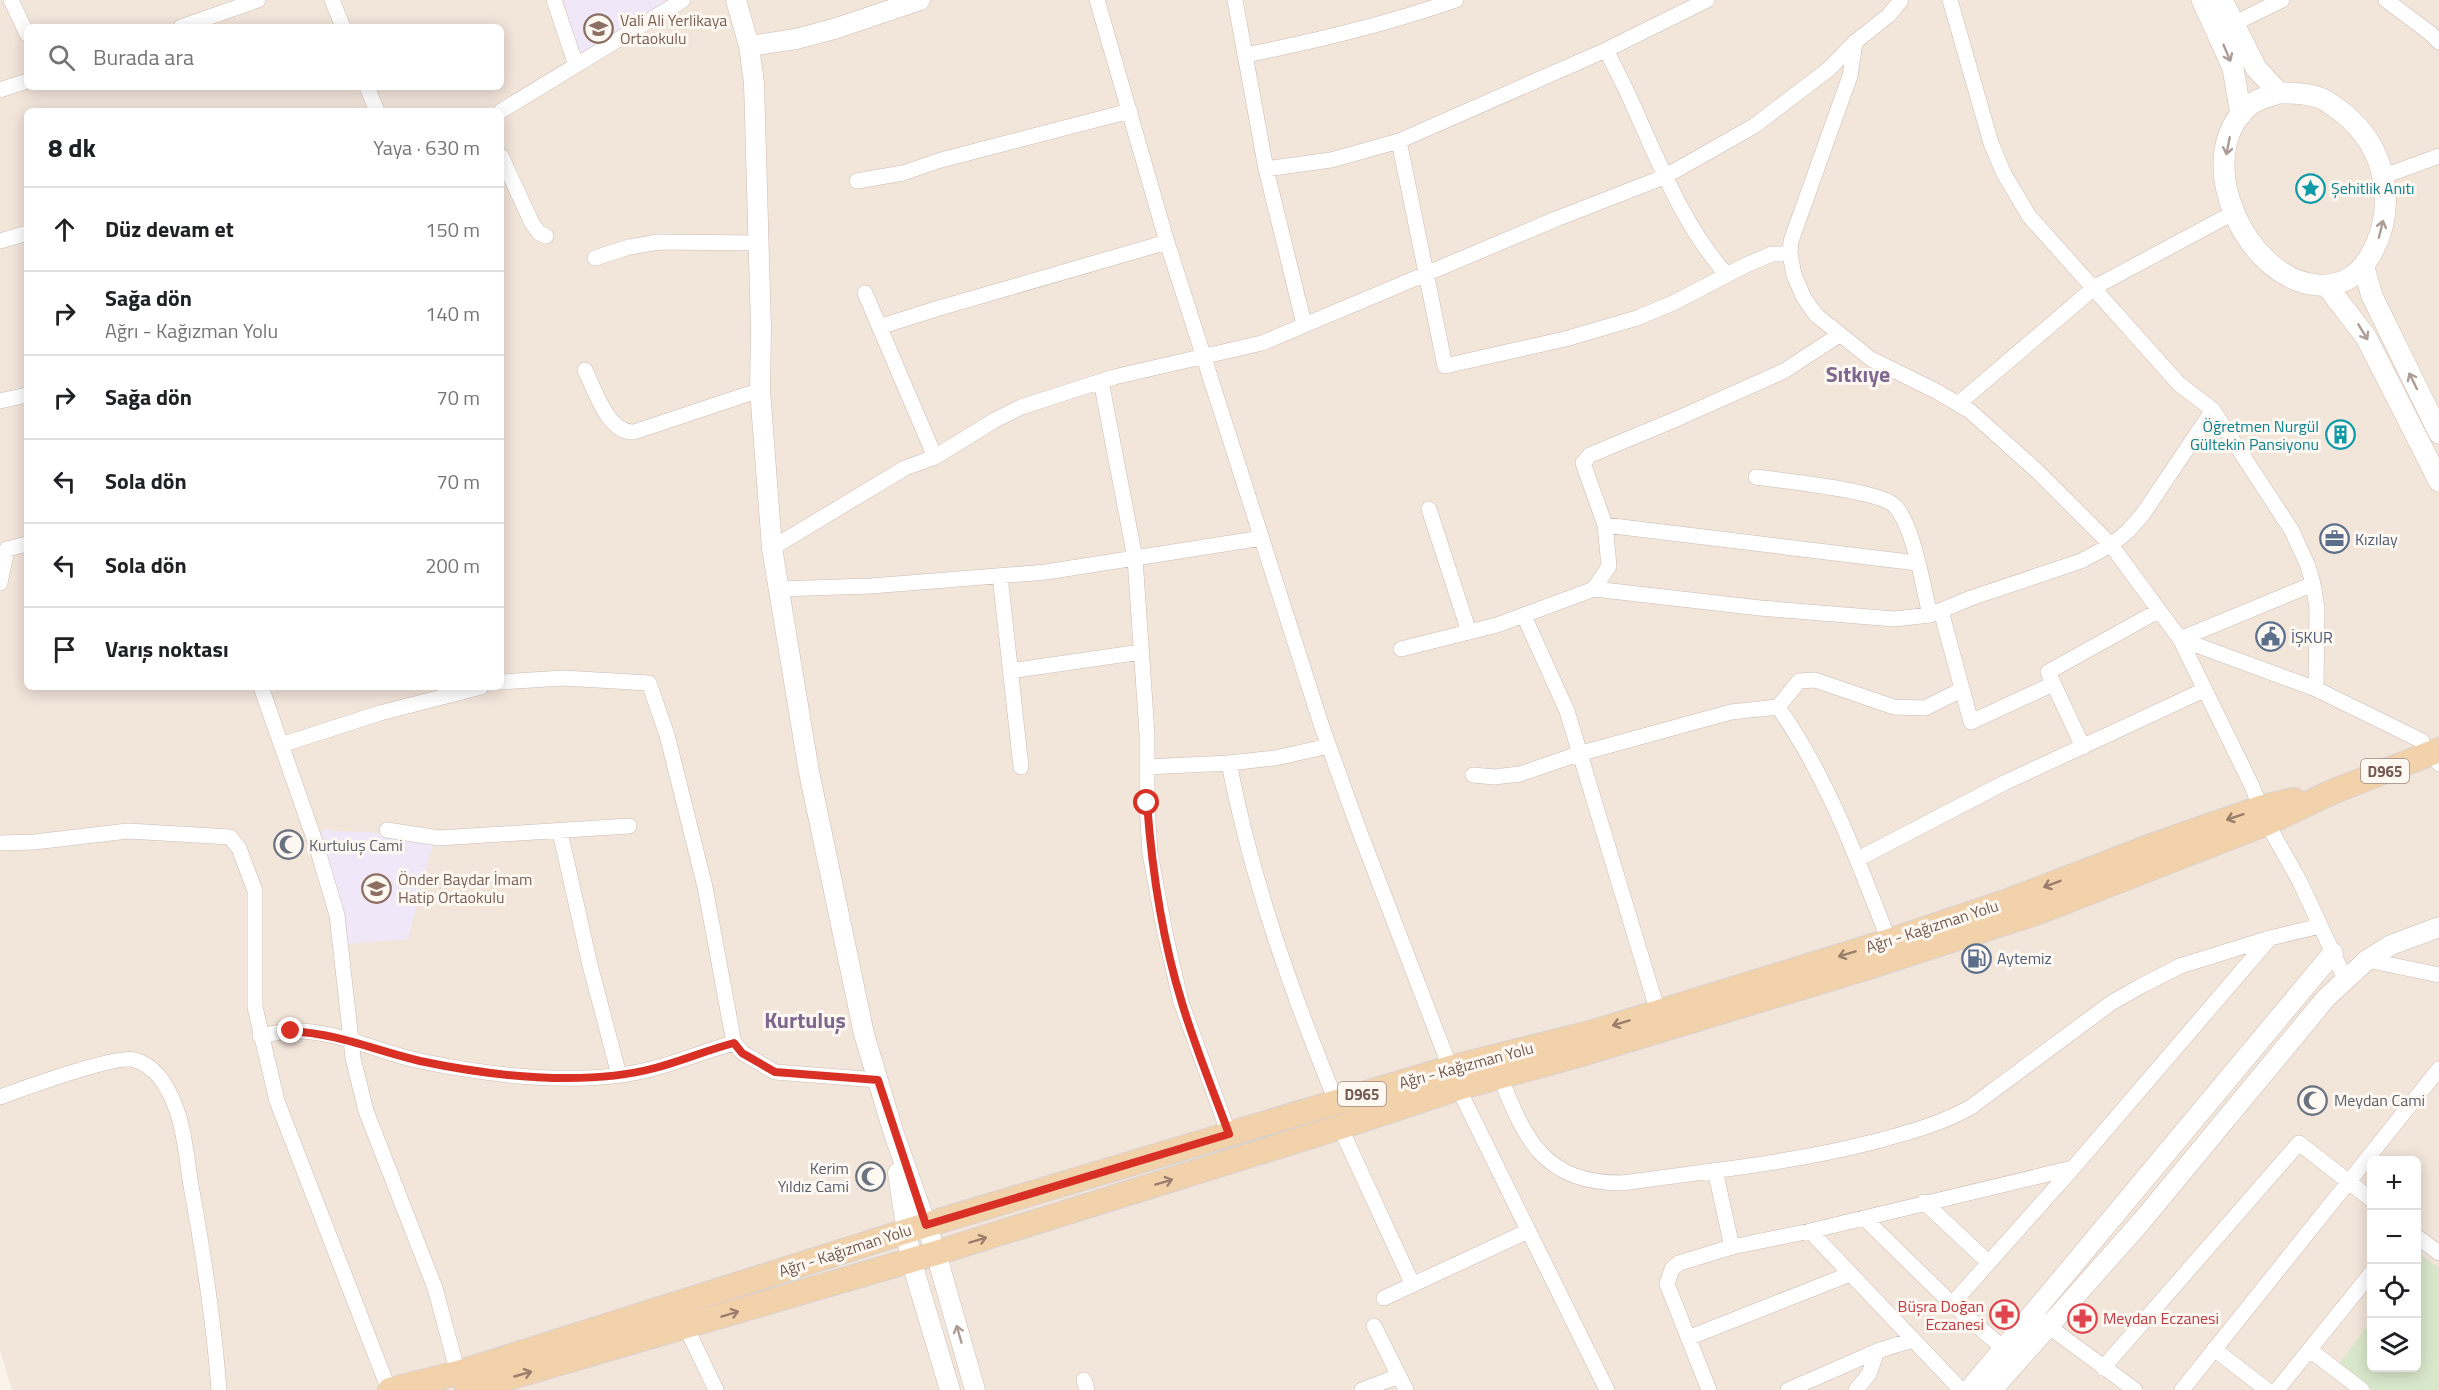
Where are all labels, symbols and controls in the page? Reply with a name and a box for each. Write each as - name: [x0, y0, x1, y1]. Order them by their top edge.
- place label: Vali Ali Yerlikaya Ortaokulu: [620, 8, 727, 50]
- school or university icon: Vali Ali Yerlikaya Ortaokulu: [583, 13, 615, 45]
- search box: [24, 24, 504, 90]
- text: Burada ara: [93, 40, 194, 74]
- icon: search: [45, 41, 78, 74]
- one-way arrow: [2222, 43, 2233, 62]
- text: 8 dk: [48, 128, 96, 167]
- text: Yaya · 630 m: [373, 132, 480, 163]
- one-way arrow: [2222, 136, 2233, 155]
- place icon: Şehitlik Anıtı: [2294, 172, 2326, 204]
- place label: Şehitlik Anıtı: [2331, 176, 2415, 200]
- text: Düz devam et: [105, 212, 234, 246]
- icon: ahead: [48, 213, 81, 246]
- text: 150 m: [425, 214, 480, 245]
- one-way arrow: [2376, 220, 2388, 239]
- text: Sağa dön: [105, 281, 192, 315]
- icon: right: [48, 297, 81, 330]
- text: 140 m: [425, 298, 480, 329]
- text: Ağrı - Kağızman Yolu: [105, 315, 278, 346]
- one-way arrow: [2357, 323, 2369, 340]
- district label: Sıtkıye: [1826, 357, 1890, 391]
- one-way arrow: [2407, 372, 2419, 390]
- text: Sağa dön: [105, 380, 192, 414]
- icon: right: [48, 381, 81, 414]
- text: 70 m: [436, 382, 480, 413]
- place label: Öğretmen Nurgül Gültekin Pansiyonu: [2190, 414, 2319, 456]
- building icon: Öğretmen Nurgül Gültekin Pansiyonu: [2324, 419, 2356, 451]
- text: Sola dön: [105, 464, 187, 498]
- icon: left: [48, 465, 81, 498]
- text: 70 m: [436, 466, 480, 497]
- office icon: Kızılay: [2318, 523, 2350, 555]
- place label: Kızılay: [2355, 527, 2398, 551]
- text: Sola dön: [105, 548, 187, 582]
- icon: left: [48, 549, 81, 582]
- text: 200 m: [425, 550, 480, 581]
- public building icon: İŞKUR: [2254, 621, 2286, 653]
- place label: İŞKUR: [2291, 625, 2333, 649]
- text: Varış noktası: [105, 632, 229, 666]
- icon: arrive: [48, 633, 81, 666]
- road number: D965: [2361, 759, 2409, 783]
- route start: [1133, 789, 1159, 815]
- one-way arrow: [2226, 812, 2245, 823]
- mosque icon: Kurtuluş Cami: [272, 829, 304, 861]
- place label: Kurtuluş Cami: [309, 833, 403, 857]
- place label: Önder Baydar İmam Hatip Ortaokulu: [398, 867, 532, 909]
- school or university icon: Önder Baydar İmam Hatip Ortaokulu: [361, 872, 393, 904]
- one-way arrow: [2043, 879, 2062, 890]
- street label: Ağrı - Kağızman Yolu: [1862, 893, 2002, 959]
- fuel station icon: Aytemiz: [1960, 942, 1992, 974]
- place label: Aytemiz: [1997, 946, 2052, 970]
- one-way arrow: [1838, 949, 1857, 960]
- district label: Kurtuluş: [764, 1003, 846, 1037]
- route end: [277, 1017, 303, 1043]
- one-way arrow: [1612, 1018, 1631, 1029]
- street label: Ağrı - Kağızman Yolu: [1396, 1035, 1536, 1095]
- road number: D965: [1338, 1082, 1386, 1106]
- mosque icon: Meydan Cami: [2297, 1084, 2329, 1116]
- place label: Meydan Cami: [2334, 1088, 2425, 1112]
- place label: Kerim Yıldız Cami: [778, 1156, 849, 1198]
- map controls: [2367, 1156, 2421, 1372]
- button: +: [2367, 1156, 2421, 1210]
- mosque icon: Kerim Yıldız Cami: [854, 1161, 886, 1193]
- one-way arrow: [1154, 1176, 1173, 1187]
- button: −: [2367, 1210, 2421, 1264]
- street label: Ağrı - Kağızman Yolu: [775, 1217, 915, 1283]
- one-way arrow: [968, 1234, 987, 1245]
- button: locate: [2367, 1264, 2421, 1318]
- place label: Büşra Doğan Eczanesi: [1898, 1294, 1984, 1336]
- pharmacy icon: Büşra Doğan Eczanesi: [1989, 1299, 2021, 1331]
- pharmacy icon: Meydan Eczanesi: [2066, 1302, 2098, 1334]
- place label: Meydan Eczanesi: [2103, 1306, 2219, 1330]
- one-way arrow: [720, 1308, 739, 1319]
- button: layers: [2367, 1318, 2421, 1372]
- one-way arrow: [953, 1325, 964, 1344]
- one-way arrow: [513, 1368, 532, 1379]

